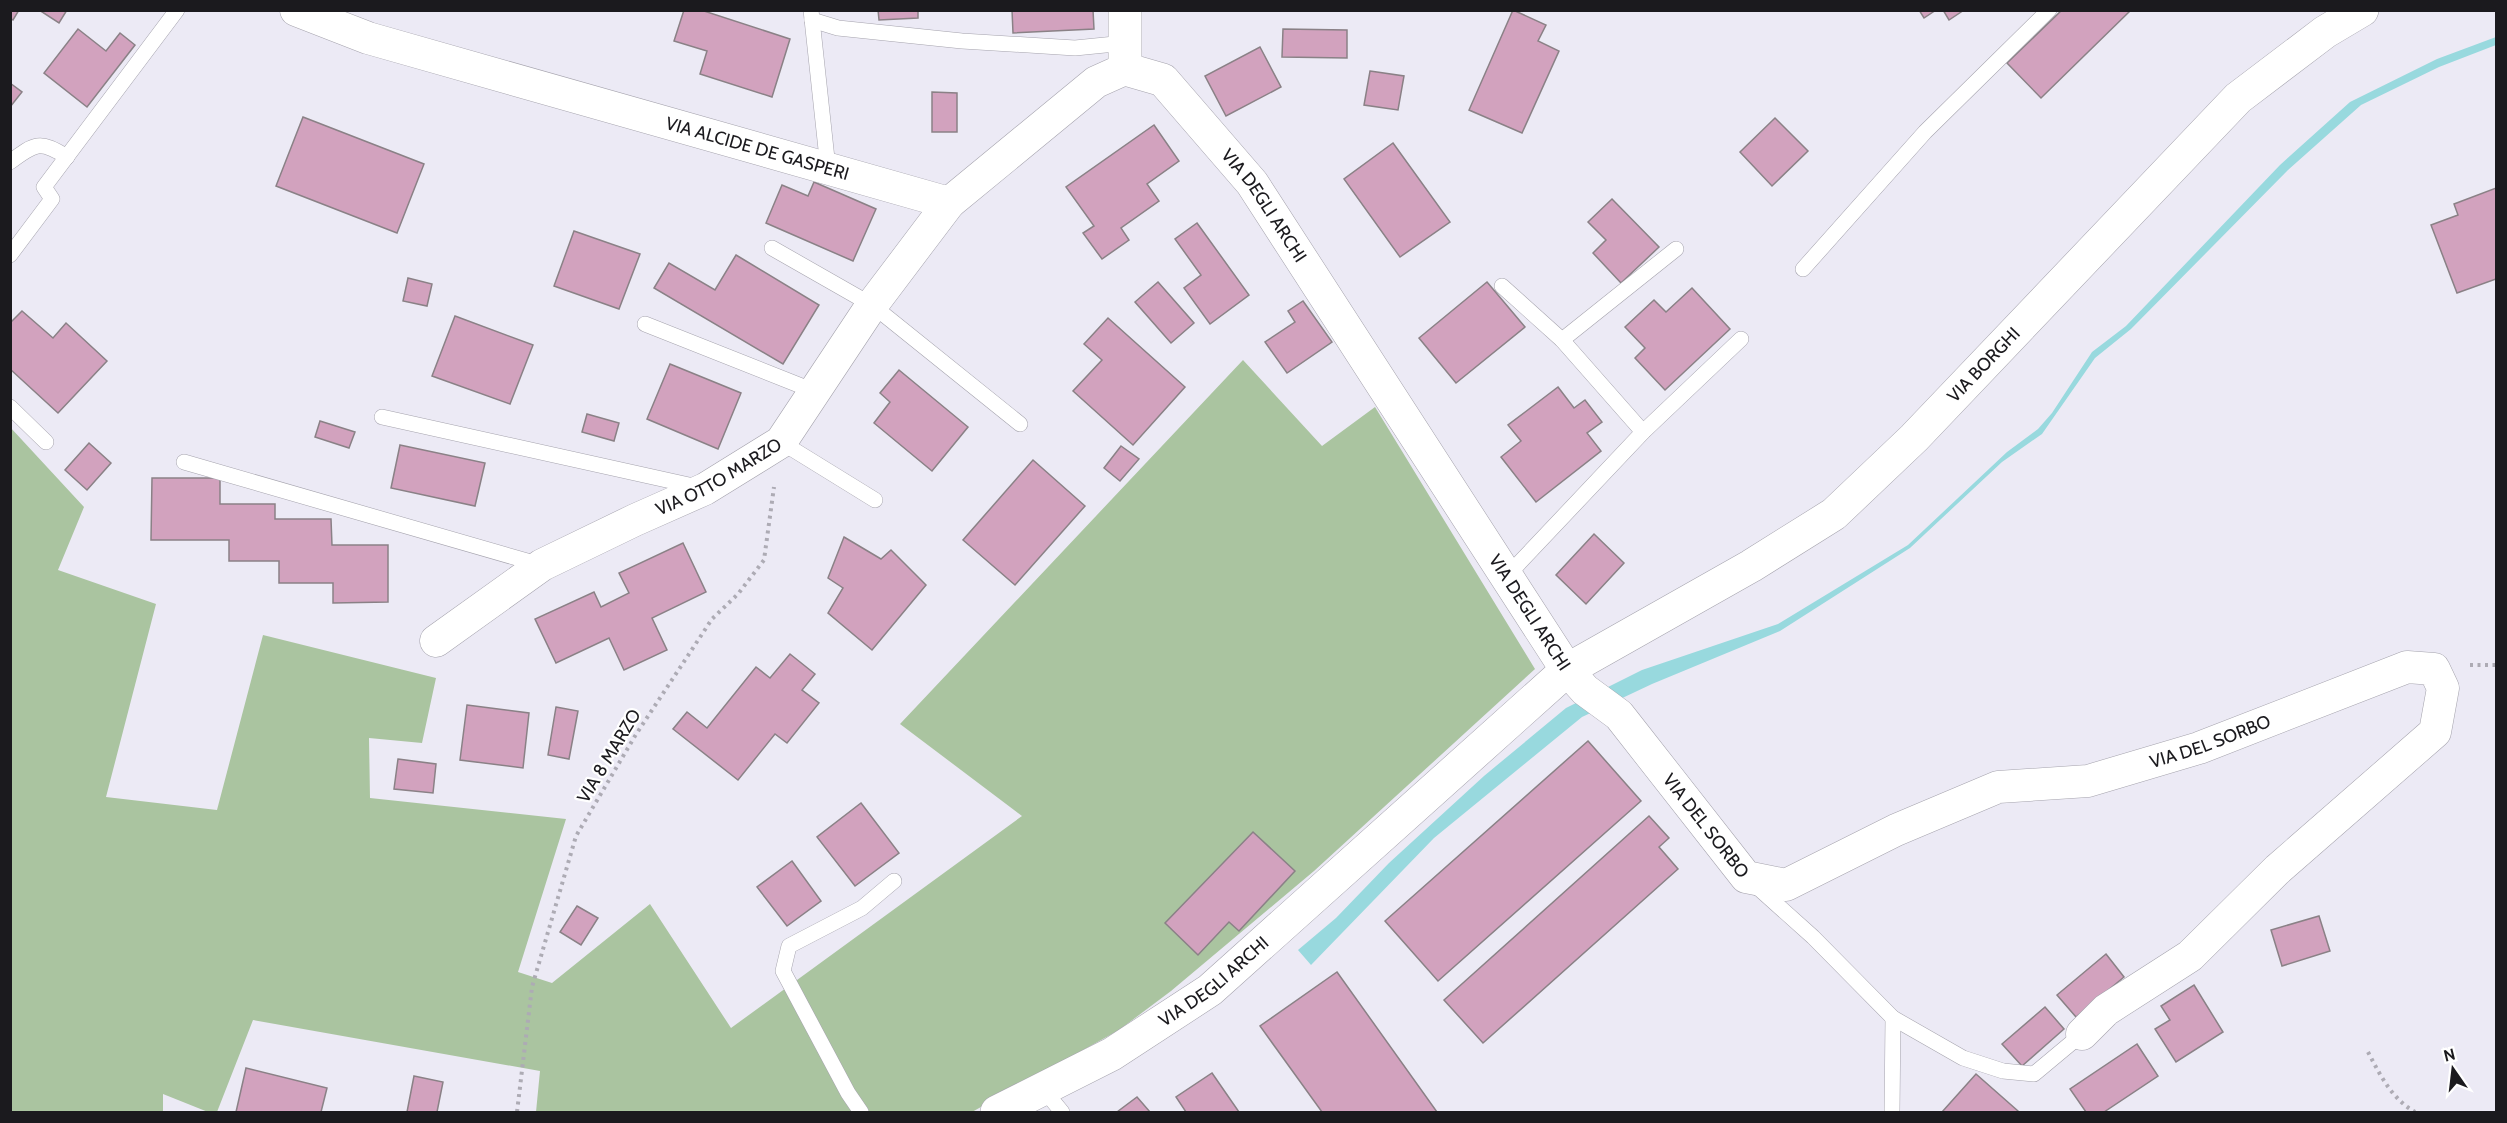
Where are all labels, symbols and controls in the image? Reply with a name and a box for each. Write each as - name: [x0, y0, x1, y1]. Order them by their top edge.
- street label: VIA ALCIDE DE GASPERI: [663, 112, 852, 185]
- street label: VIA DEGLI ARCHI: [1216, 144, 1311, 266]
- street label: VIA BORGHI: [1943, 323, 2025, 407]
- street label: VIA OTTO MARZO: [652, 433, 786, 520]
- street label: VIA DEGLI ARCHI: [1484, 550, 1575, 674]
- street label: VIA 8 MARZO: [572, 705, 646, 807]
- street label: VIA DEL SORBO: [2147, 710, 2274, 773]
- street label: VIA DEL SORBO: [1658, 769, 1754, 883]
- street label: VIA DEGLI ARCHI: [1155, 932, 1273, 1031]
- north arrow: [2423, 1039, 2483, 1099]
- text: N: [2442, 1044, 2457, 1066]

